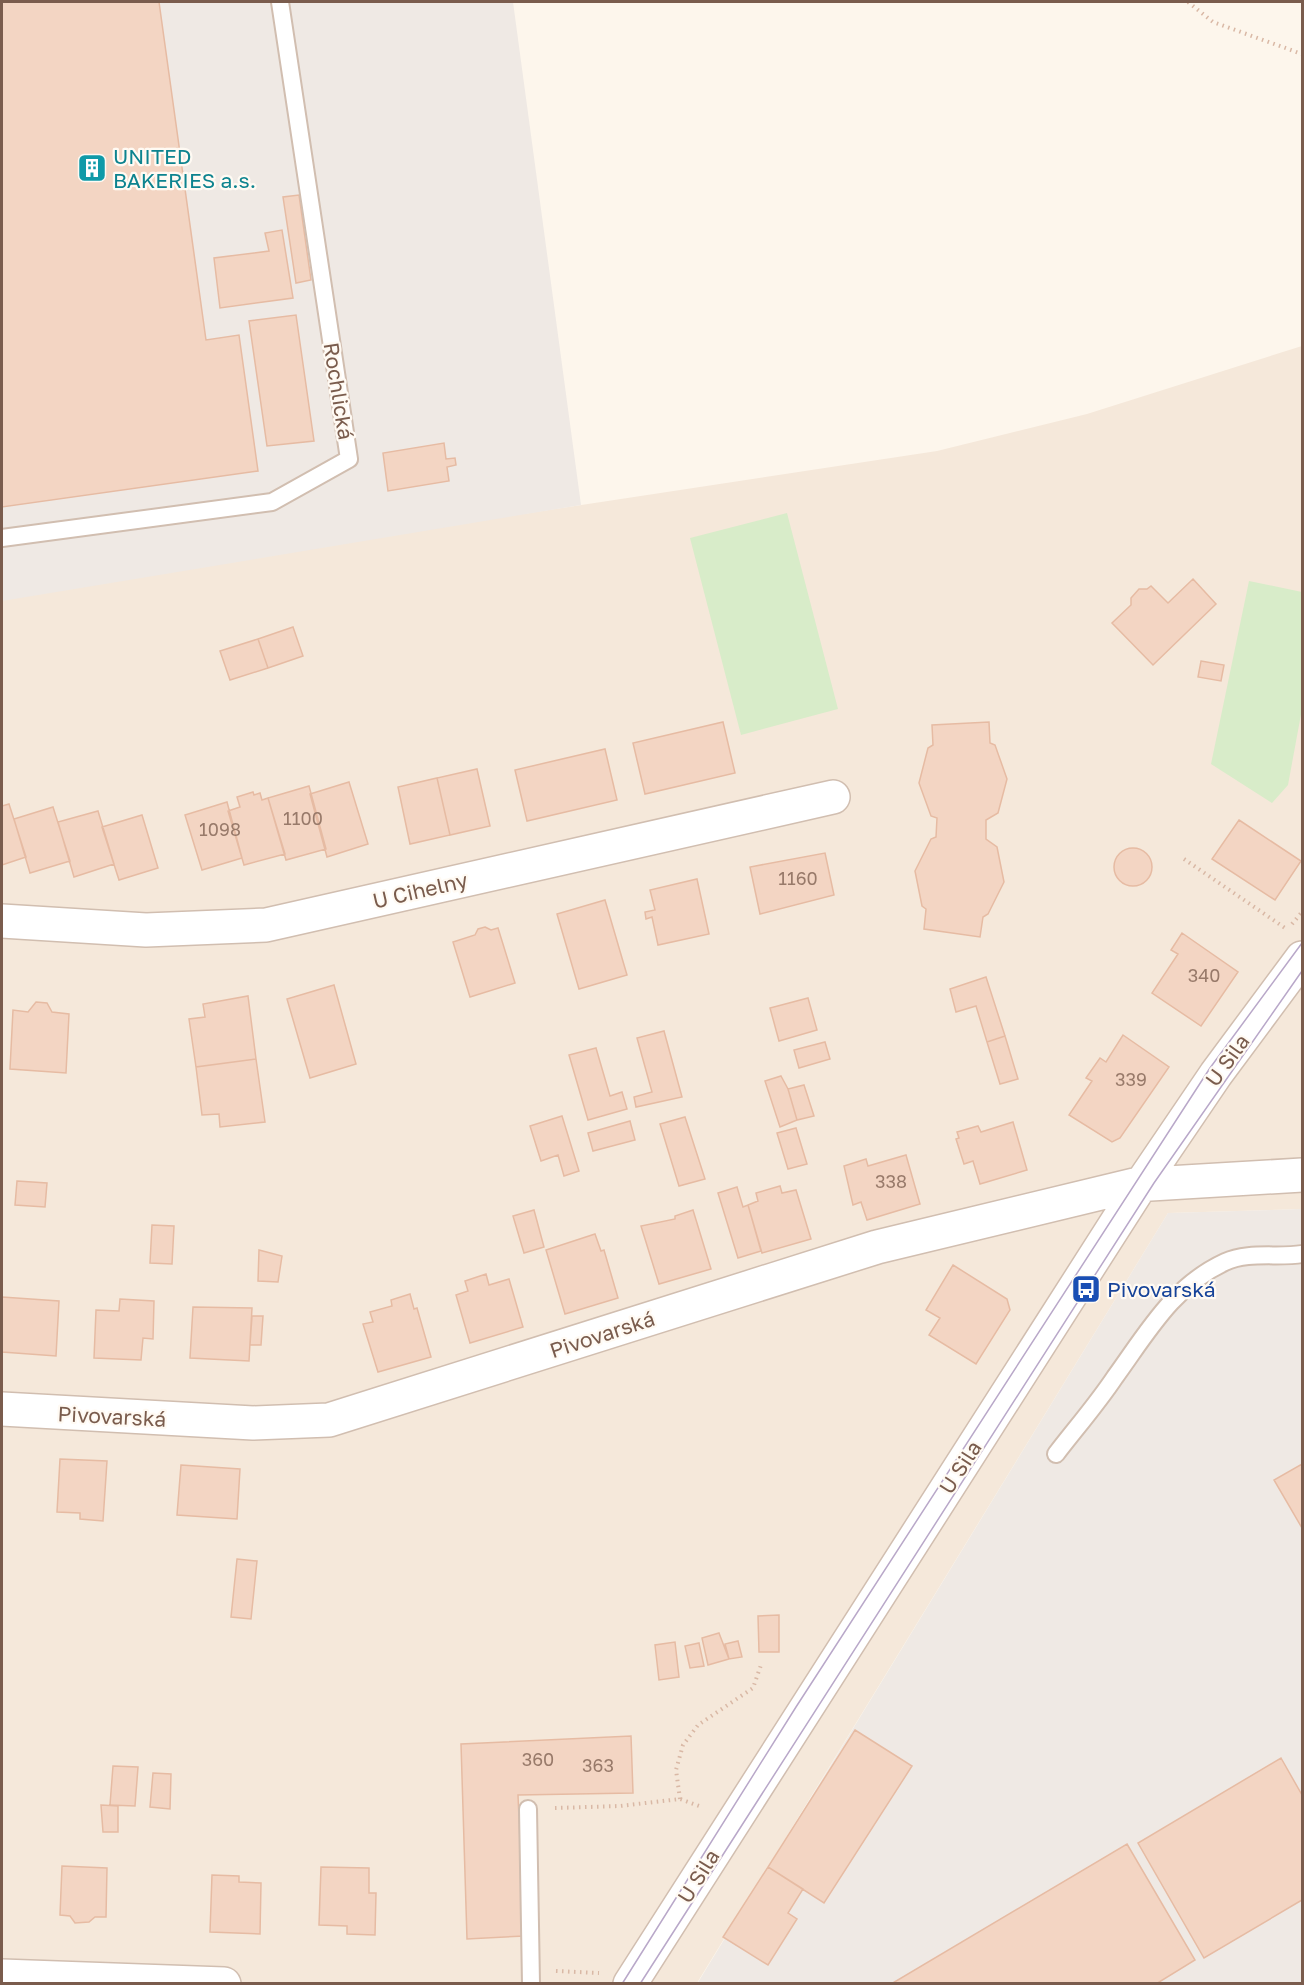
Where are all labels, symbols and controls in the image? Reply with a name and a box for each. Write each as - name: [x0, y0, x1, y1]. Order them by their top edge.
- place label: UNITED BAKERIES a.s.: [113, 143, 256, 193]
- building icon: UNITED BAKERIES a.s.: [76, 152, 108, 184]
- street label: Rochlická: [318, 340, 360, 442]
- house number: 1100: [283, 807, 323, 829]
- house number: 1098: [199, 818, 241, 840]
- street label: U Cihelny: [370, 866, 470, 914]
- house number: 1160: [778, 867, 818, 889]
- house number: 340: [1188, 964, 1220, 986]
- street label: U Sila: [1199, 1029, 1255, 1091]
- house number: 339: [1115, 1068, 1147, 1090]
- house number: 338: [875, 1170, 907, 1192]
- bus stop icon: Pivovarská: [1070, 1273, 1102, 1305]
- place label: Pivovarská: [1107, 1276, 1216, 1302]
- street label: Pivovarská: [546, 1305, 658, 1363]
- street label: Pivovarská: [57, 1400, 167, 1432]
- street label: U Sila: [933, 1435, 987, 1499]
- house number: 360: [522, 1748, 554, 1770]
- house number: 363: [582, 1754, 614, 1776]
- street label: U Sila: [672, 1844, 724, 1908]

